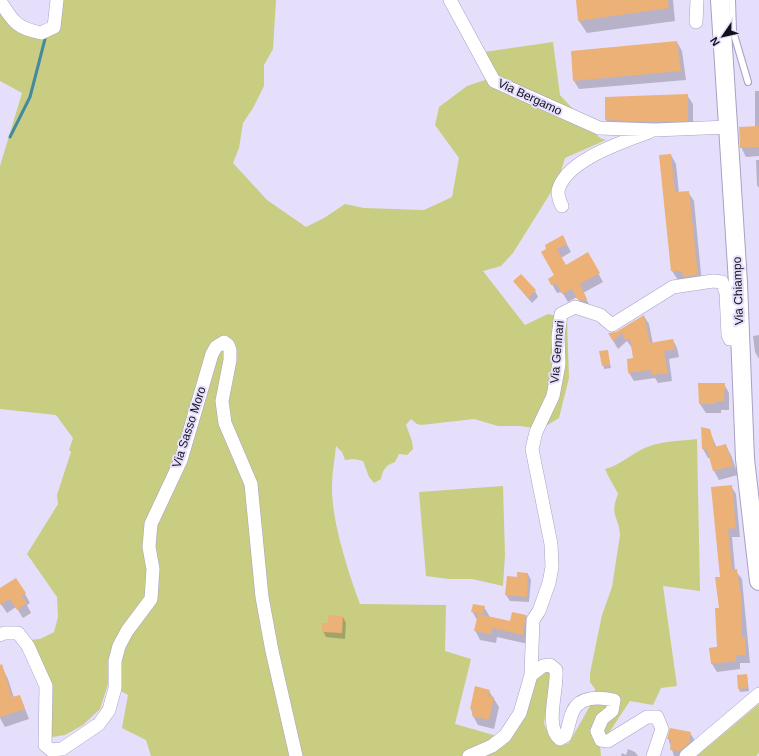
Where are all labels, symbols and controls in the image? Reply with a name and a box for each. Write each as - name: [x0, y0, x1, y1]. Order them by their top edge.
- north arrow: [703, 16, 743, 56]
- text: N: [707, 35, 722, 48]
- street label: Via Bergamo: [496, 76, 565, 118]
- street label: Via Chiampo: [730, 256, 746, 325]
- street label: Via Gennari: [547, 320, 567, 384]
- street label: Via Sasso Moro: [169, 384, 209, 469]

